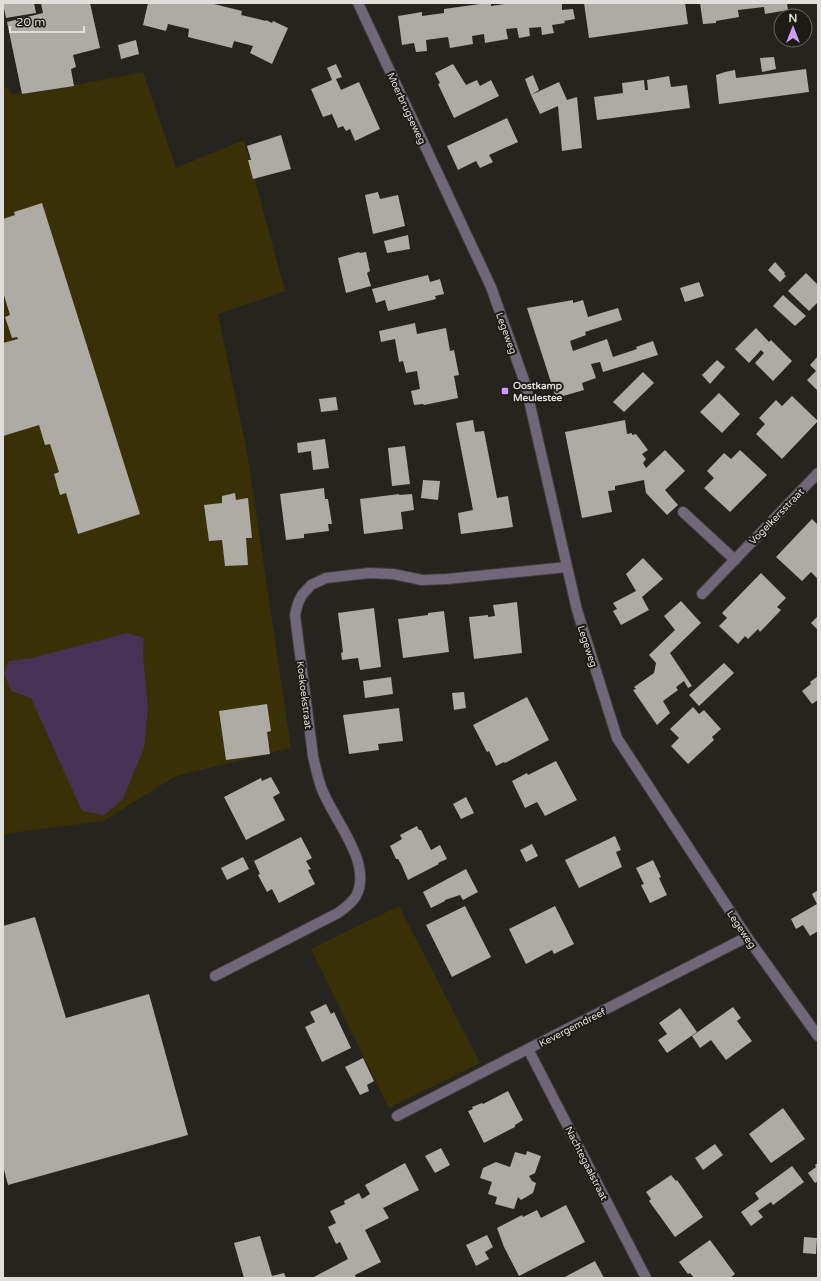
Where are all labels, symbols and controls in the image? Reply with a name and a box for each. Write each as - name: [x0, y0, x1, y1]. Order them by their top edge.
- scale bar: [10, 8, 84, 34]
- north arrow: [773, 8, 813, 48]
- text: N: [789, 12, 797, 25]
- text: 20 m: [16, 15, 45, 29]
- street label: Moerbrugseweg: [384, 71, 428, 146]
- street label: Legeweg: [493, 311, 519, 356]
- place label: Oostkamp Meulestee: [513, 380, 563, 404]
- marker: Oostkamp Meulestee: [500, 386, 510, 396]
- street label: Vogelkersstraat: [747, 486, 807, 547]
- street label: Legeweg: [575, 624, 599, 669]
- street label: Koekoekstraat: [294, 660, 314, 730]
- street label: Legeweg: [724, 908, 758, 951]
- street label: Kevergemdreef: [537, 1006, 608, 1050]
- street label: Nachtegaalstraat: [562, 1124, 610, 1203]

